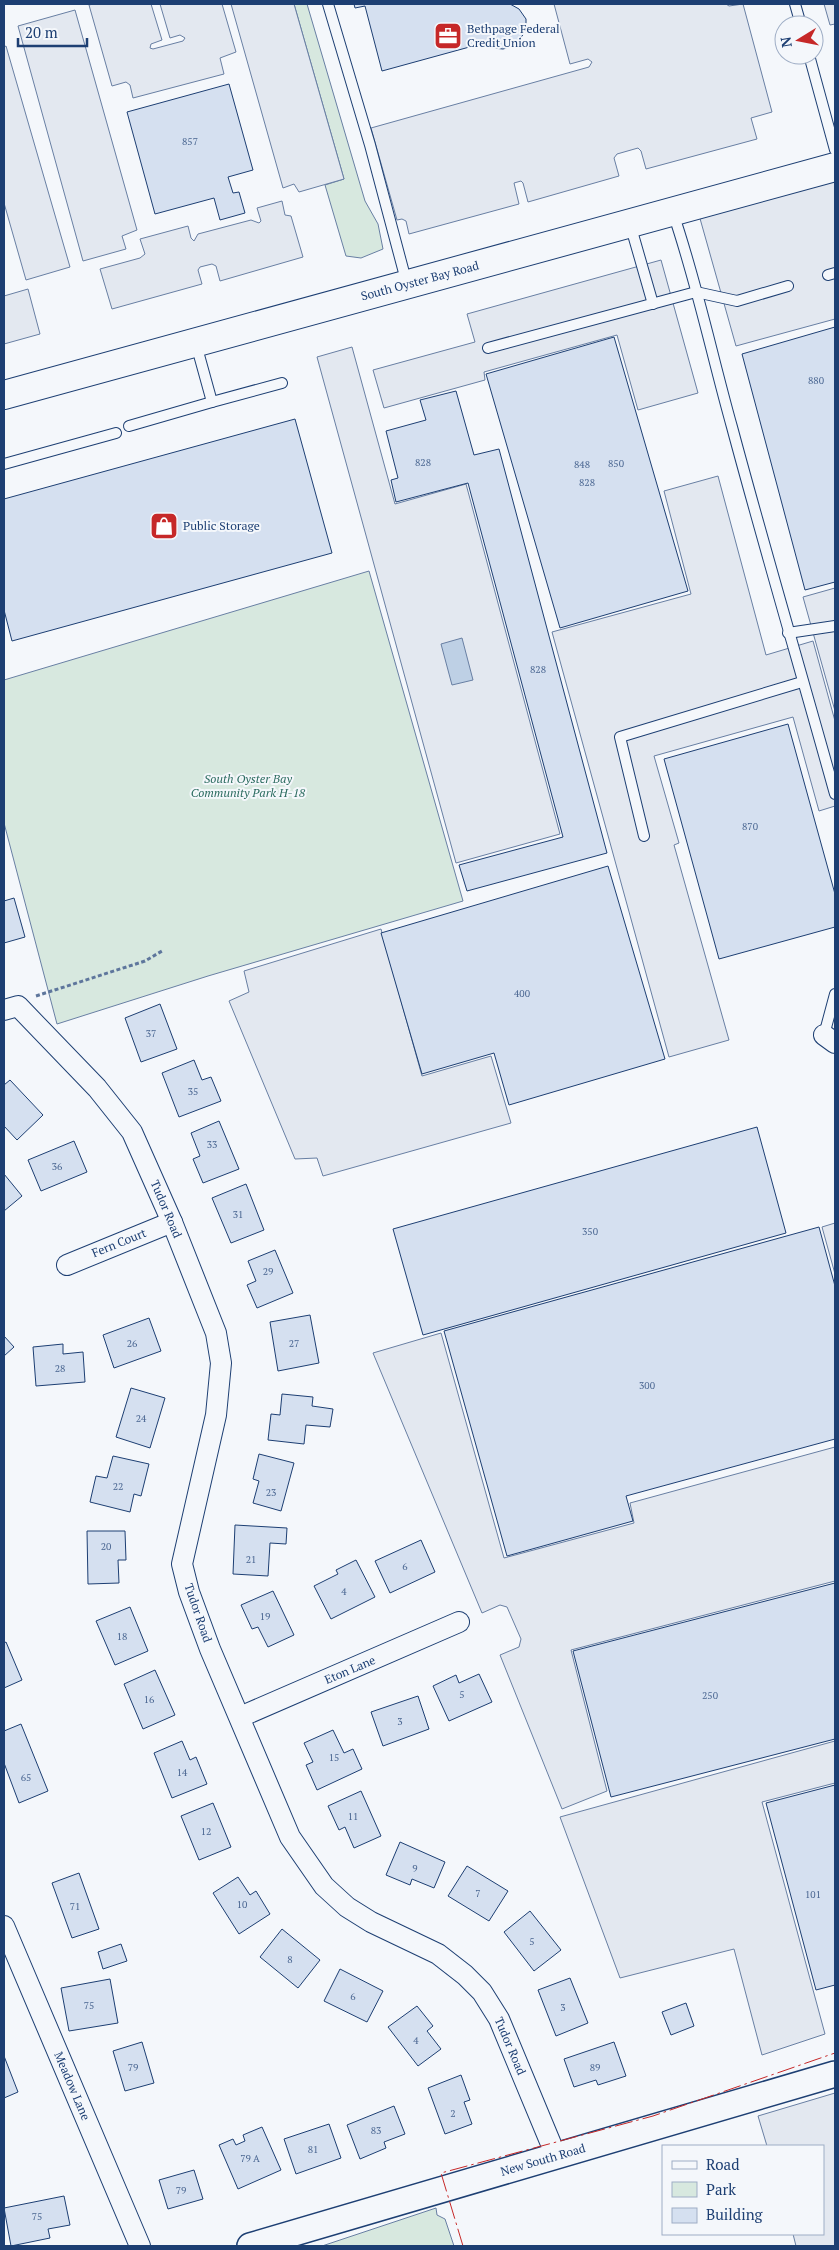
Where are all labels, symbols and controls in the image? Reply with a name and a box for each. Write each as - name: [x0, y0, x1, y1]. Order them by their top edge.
- scale bar: [18, 15, 86, 47]
- north arrow: [774, 15, 824, 65]
- office icon: Bethpage Federal Credit Union: [433, 21, 463, 51]
- place label: Bethpage Federal Credit Union: [467, 21, 560, 50]
- text: 20 m: [25, 22, 58, 42]
- text: N: [775, 35, 796, 49]
- house number: 857: [182, 135, 198, 148]
- street label: South Oyster Bay Road: [359, 257, 481, 304]
- house number: 880: [808, 374, 824, 387]
- house number: 828: [415, 456, 431, 469]
- house number: 850: [608, 457, 624, 470]
- house number: 848: [574, 458, 590, 471]
- house number: 828: [579, 476, 595, 489]
- shop icon: Public Storage: [149, 511, 179, 541]
- place label: Public Storage: [183, 518, 260, 533]
- house number: 828: [530, 663, 546, 676]
- park label: South Oyster Bay Community Park H-18: [191, 771, 306, 800]
- house number: 870: [742, 820, 758, 833]
- house number: 400: [514, 987, 530, 1000]
- house number: 37: [146, 1027, 156, 1040]
- house number: 35: [188, 1085, 198, 1098]
- house number: 33: [207, 1138, 217, 1151]
- house number: 36: [52, 1160, 63, 1173]
- street label: Tudor Road: [148, 1178, 186, 1240]
- house number: 31: [233, 1208, 243, 1221]
- street label: Fern Court: [89, 1225, 149, 1260]
- house number: 350: [582, 1225, 598, 1238]
- house number: 29: [263, 1265, 273, 1278]
- house number: 26: [127, 1337, 138, 1350]
- house number: 27: [289, 1337, 299, 1350]
- house number: 28: [55, 1362, 65, 1375]
- house number: 300: [639, 1379, 655, 1392]
- house number: 24: [136, 1412, 147, 1425]
- house number: 22: [113, 1480, 123, 1493]
- house number: 23: [266, 1486, 276, 1499]
- house number: 20: [101, 1540, 111, 1553]
- house number: 21: [246, 1553, 256, 1566]
- house number: 6: [402, 1560, 408, 1573]
- street label: Tudor Road: [181, 1581, 216, 1645]
- house number: 4: [341, 1585, 347, 1598]
- house number: 19: [260, 1610, 270, 1623]
- house number: 18: [117, 1630, 127, 1643]
- street label: Eton Lane: [322, 1652, 378, 1687]
- house number: 5: [459, 1688, 465, 1701]
- house number: 250: [702, 1689, 718, 1702]
- house number: 16: [144, 1693, 155, 1706]
- house number: 3: [397, 1715, 403, 1728]
- house number: 15: [329, 1751, 339, 1764]
- house number: 14: [177, 1766, 188, 1779]
- house number: 65: [21, 1771, 31, 1784]
- house number: 11: [348, 1810, 358, 1823]
- house number: 12: [201, 1825, 211, 1838]
- house number: 9: [412, 1862, 418, 1875]
- house number: 7: [475, 1887, 481, 1900]
- house number: 101: [805, 1888, 821, 1901]
- house number: 10: [237, 1898, 247, 1911]
- house number: 71: [70, 1900, 80, 1913]
- house number: 5: [529, 1935, 535, 1948]
- house number: 8: [287, 1953, 293, 1966]
- house number: 6: [350, 1990, 356, 2003]
- house number: 75: [84, 1999, 94, 2012]
- house number: 3: [560, 2001, 566, 2014]
- street label: Tudor Road: [492, 2015, 530, 2077]
- house number: 4: [413, 2034, 419, 2047]
- street label: Meadow Lane: [51, 2049, 94, 2122]
- house number: 79: [128, 2061, 138, 2074]
- house number: 89: [590, 2061, 600, 2074]
- house number: 2: [450, 2107, 456, 2120]
- house number: 83: [371, 2124, 381, 2137]
- street label: New South Road: [499, 2140, 587, 2179]
- house number: 81: [308, 2143, 318, 2156]
- legend: [662, 2145, 824, 2235]
- house number: 79 A: [240, 2152, 260, 2165]
- text: Road: [706, 2154, 739, 2174]
- text: Park: [706, 2179, 736, 2199]
- house number: 79: [176, 2184, 186, 2197]
- text: Building: [706, 2204, 764, 2224]
- house number: 75: [32, 2210, 42, 2223]

